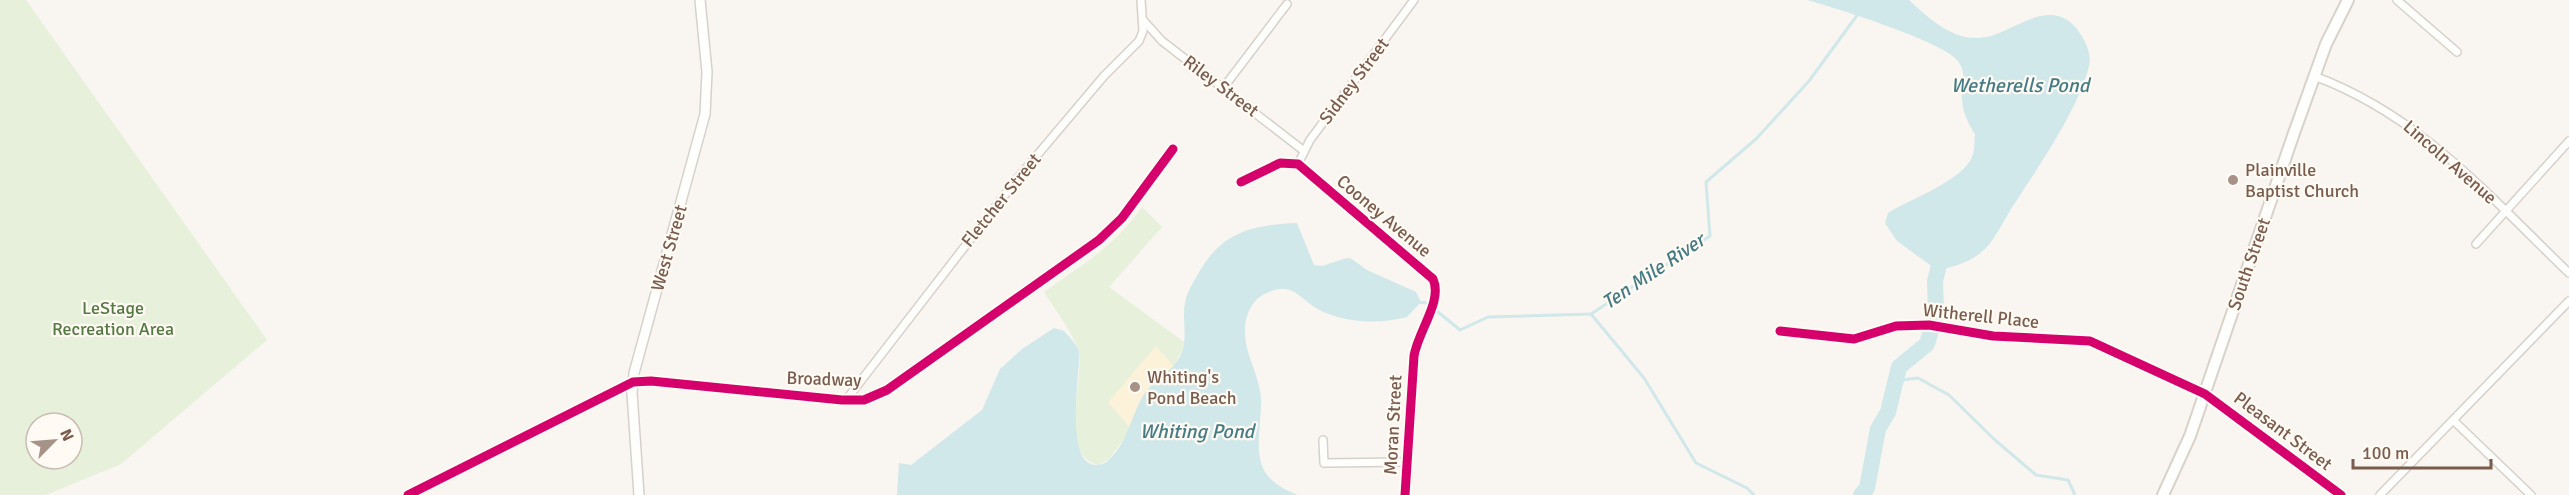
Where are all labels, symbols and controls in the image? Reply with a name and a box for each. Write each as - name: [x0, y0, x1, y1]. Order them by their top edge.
- street label: Sidney Street: [1314, 34, 1394, 128]
- street label: Riley Street: [1179, 50, 1263, 122]
- water label: Wetherells Pond: [1951, 73, 2092, 98]
- street label: Lincoln Avenue: [2399, 115, 2501, 209]
- street label: Fletcher Street: [956, 149, 1046, 251]
- place label: Plainville Baptist Church: [2245, 159, 2359, 202]
- street label: Cooney Avenue: [1332, 170, 1436, 262]
- marker: Plainville Baptist Church: [2226, 173, 2240, 187]
- street label: West Street: [646, 202, 692, 294]
- street label: South Street: [2223, 215, 2275, 313]
- water label: Ten Mile River: [1597, 226, 1712, 315]
- park label: LeStage Recreation Area: [52, 297, 174, 340]
- street label: Witherell Place: [1922, 299, 2040, 333]
- place label: Whiting's Pond Beach: [1147, 366, 1237, 409]
- street label: Broadway: [786, 367, 862, 391]
- street label: Moran Street: [1379, 374, 1407, 476]
- marker: Whiting's Pond Beach: [1128, 380, 1142, 394]
- street label: Pleasant Street: [2229, 387, 2337, 475]
- north arrow: [24, 411, 84, 471]
- water label: Whiting Pond: [1140, 419, 1257, 444]
- text: N: [55, 426, 78, 444]
- scale bar: [2353, 432, 2491, 470]
- text: 100 m: [2362, 442, 2409, 464]

